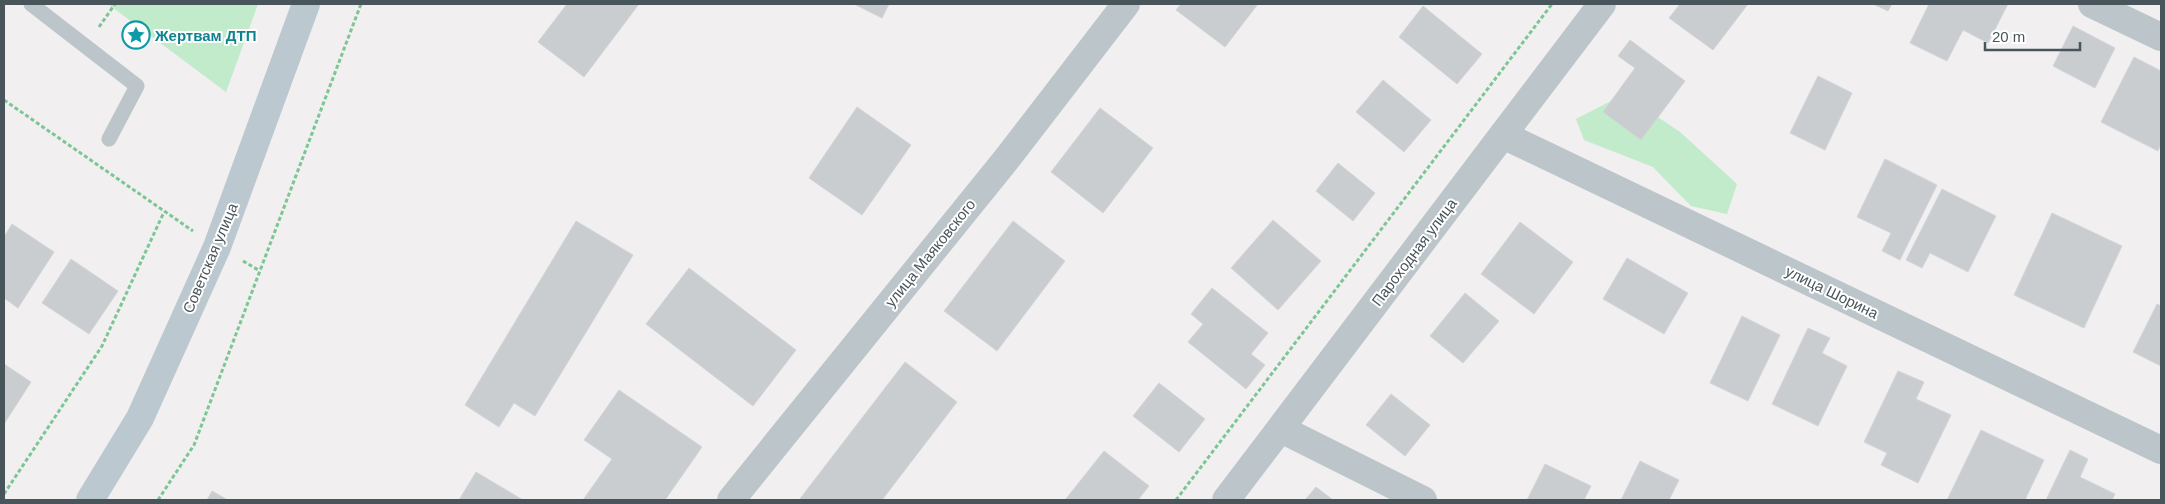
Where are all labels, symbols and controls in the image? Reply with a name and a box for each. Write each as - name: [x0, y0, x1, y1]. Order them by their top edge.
- place icon: Жертвам ДТП: [121, 20, 151, 50]
- scale bar: [1985, 20, 2080, 52]
- place label: Жертвам ДТП: [154, 27, 256, 44]
- text: 20 m: [1992, 28, 2025, 45]
- street label: Пароходная улица: [1368, 194, 1460, 309]
- street label: улица Маяковского: [881, 196, 979, 310]
- street label: Советская улица: [179, 200, 241, 316]
- street label: улица Шорина: [1783, 262, 1882, 322]

